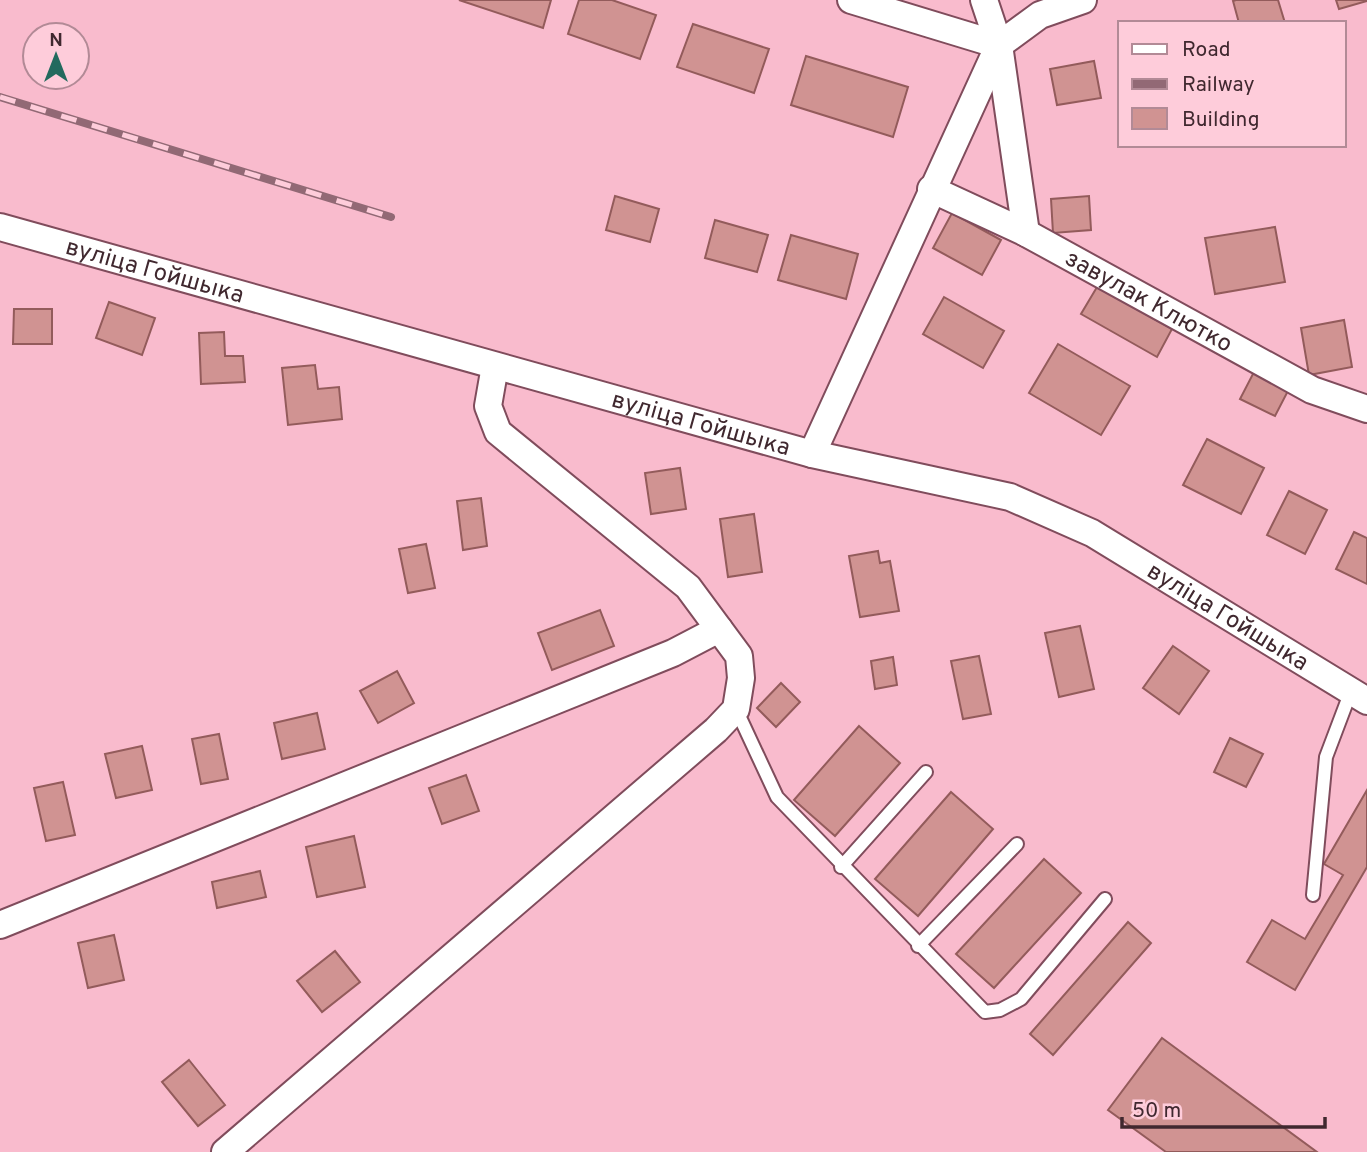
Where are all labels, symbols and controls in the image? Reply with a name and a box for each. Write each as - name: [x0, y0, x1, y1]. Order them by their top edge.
- north arrow: [21, 21, 91, 91]
- legend: [1118, 21, 1346, 147]
- text: N: [49, 29, 63, 53]
- text: Road: [1182, 37, 1231, 64]
- text: Railway: [1182, 72, 1255, 99]
- text: Building: [1182, 107, 1260, 134]
- street label: вуліца Гойшыка: [62, 233, 247, 311]
- street label: завулак Клютко: [1059, 244, 1237, 360]
- street label: вуліца Гойшыка: [608, 386, 793, 464]
- street label: вуліца Гойшыка: [1141, 557, 1314, 679]
- scale bar: [1122, 1086, 1325, 1130]
- text: 50 m: [1132, 1098, 1181, 1125]

